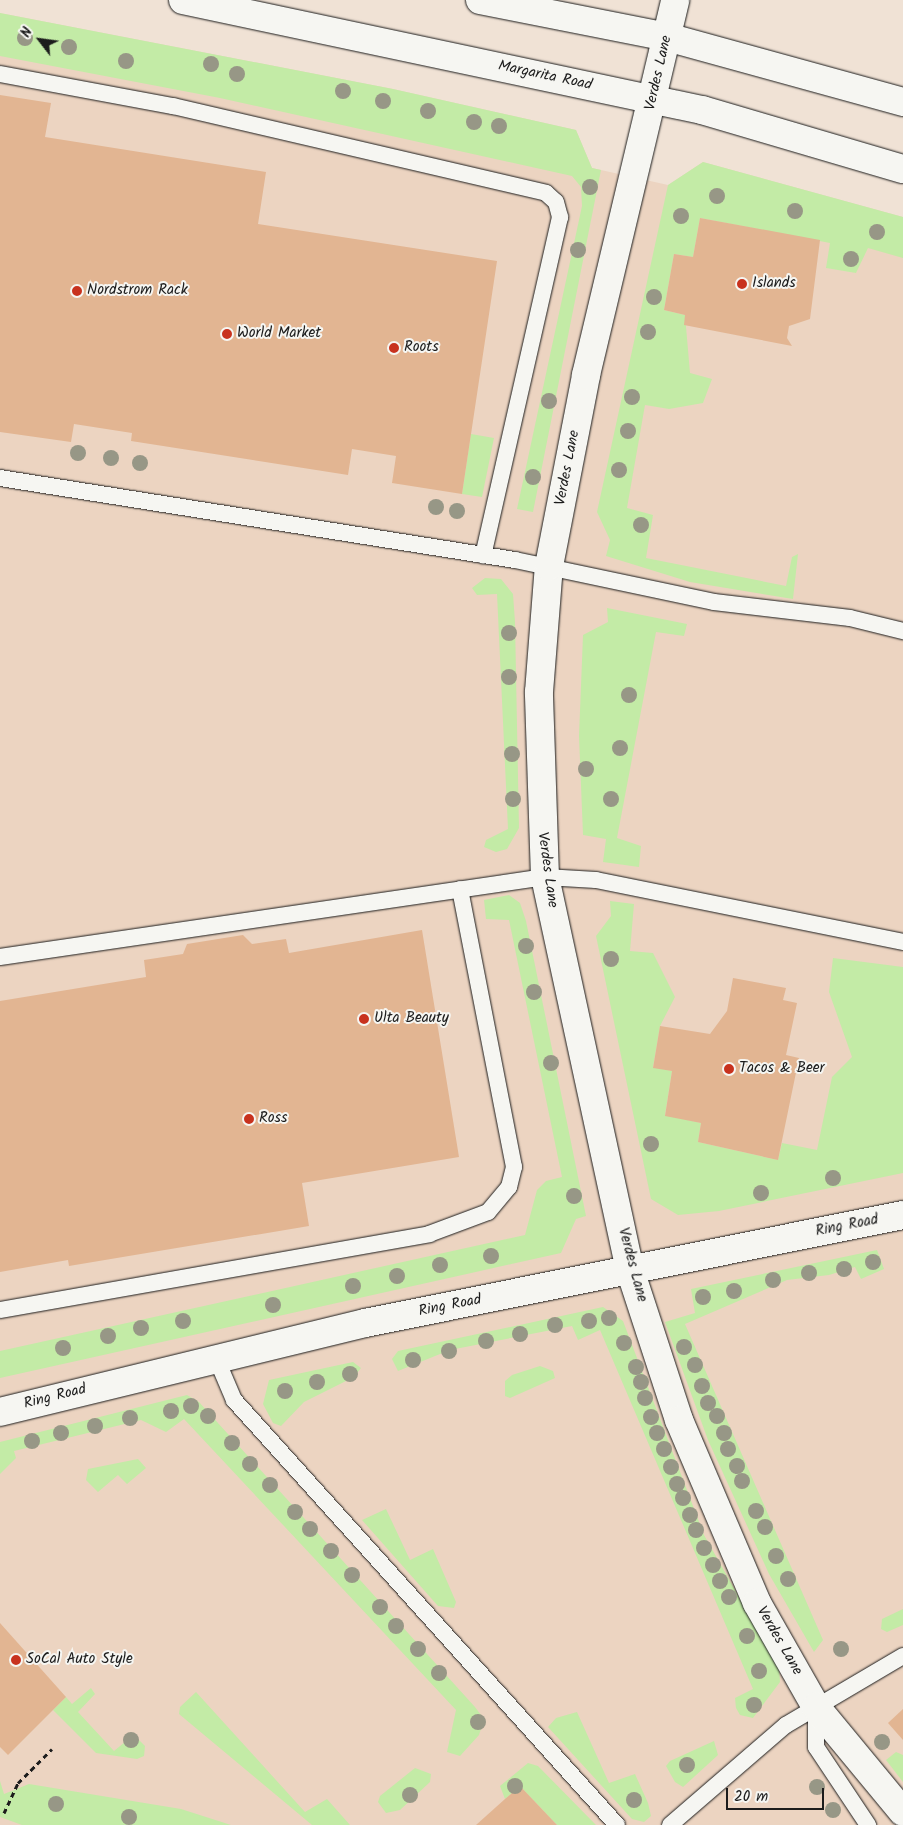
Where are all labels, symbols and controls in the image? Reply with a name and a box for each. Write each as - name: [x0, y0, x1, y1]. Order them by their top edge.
- north arrow: [15, 15, 65, 65]
- text: N: [15, 23, 39, 42]
- street label: Verdes Lane: [642, 34, 676, 112]
- street label: Margarita Road: [496, 57, 594, 95]
- place label: Islands: [752, 275, 796, 293]
- marker: Islands: [736, 278, 748, 290]
- place label: Nordstrom Rack: [87, 282, 188, 300]
- marker: Nordstrom Rack: [71, 285, 83, 297]
- place label: World Market: [237, 325, 321, 343]
- marker: World Market: [221, 328, 233, 340]
- place label: Roots: [404, 339, 439, 357]
- marker: Roots: [388, 342, 400, 354]
- street label: Verdes Lane: [552, 429, 584, 507]
- street label: Verdes Lane: [533, 831, 561, 909]
- place label: Ulta Beauty: [374, 1010, 449, 1028]
- marker: Ulta Beauty: [358, 1013, 370, 1025]
- place label: Tacos & Beer: [739, 1060, 825, 1078]
- marker: Tacos & Beer: [723, 1063, 735, 1075]
- place label: Ross: [259, 1110, 287, 1128]
- marker: Ross: [243, 1113, 255, 1125]
- street label: Ring Road: [814, 1211, 880, 1241]
- street label: Verdes Lane: [613, 1226, 651, 1304]
- street label: Ring Road: [417, 1291, 483, 1321]
- street label: Ring Road: [22, 1381, 88, 1413]
- street label: Verdes Lane: [752, 1603, 806, 1679]
- place label: SoCal Auto Style: [26, 1651, 133, 1669]
- marker: SoCal Auto Style: [10, 1654, 22, 1666]
- scale bar: [728, 1778, 826, 1810]
- text: 20 m: [734, 1785, 768, 1809]

